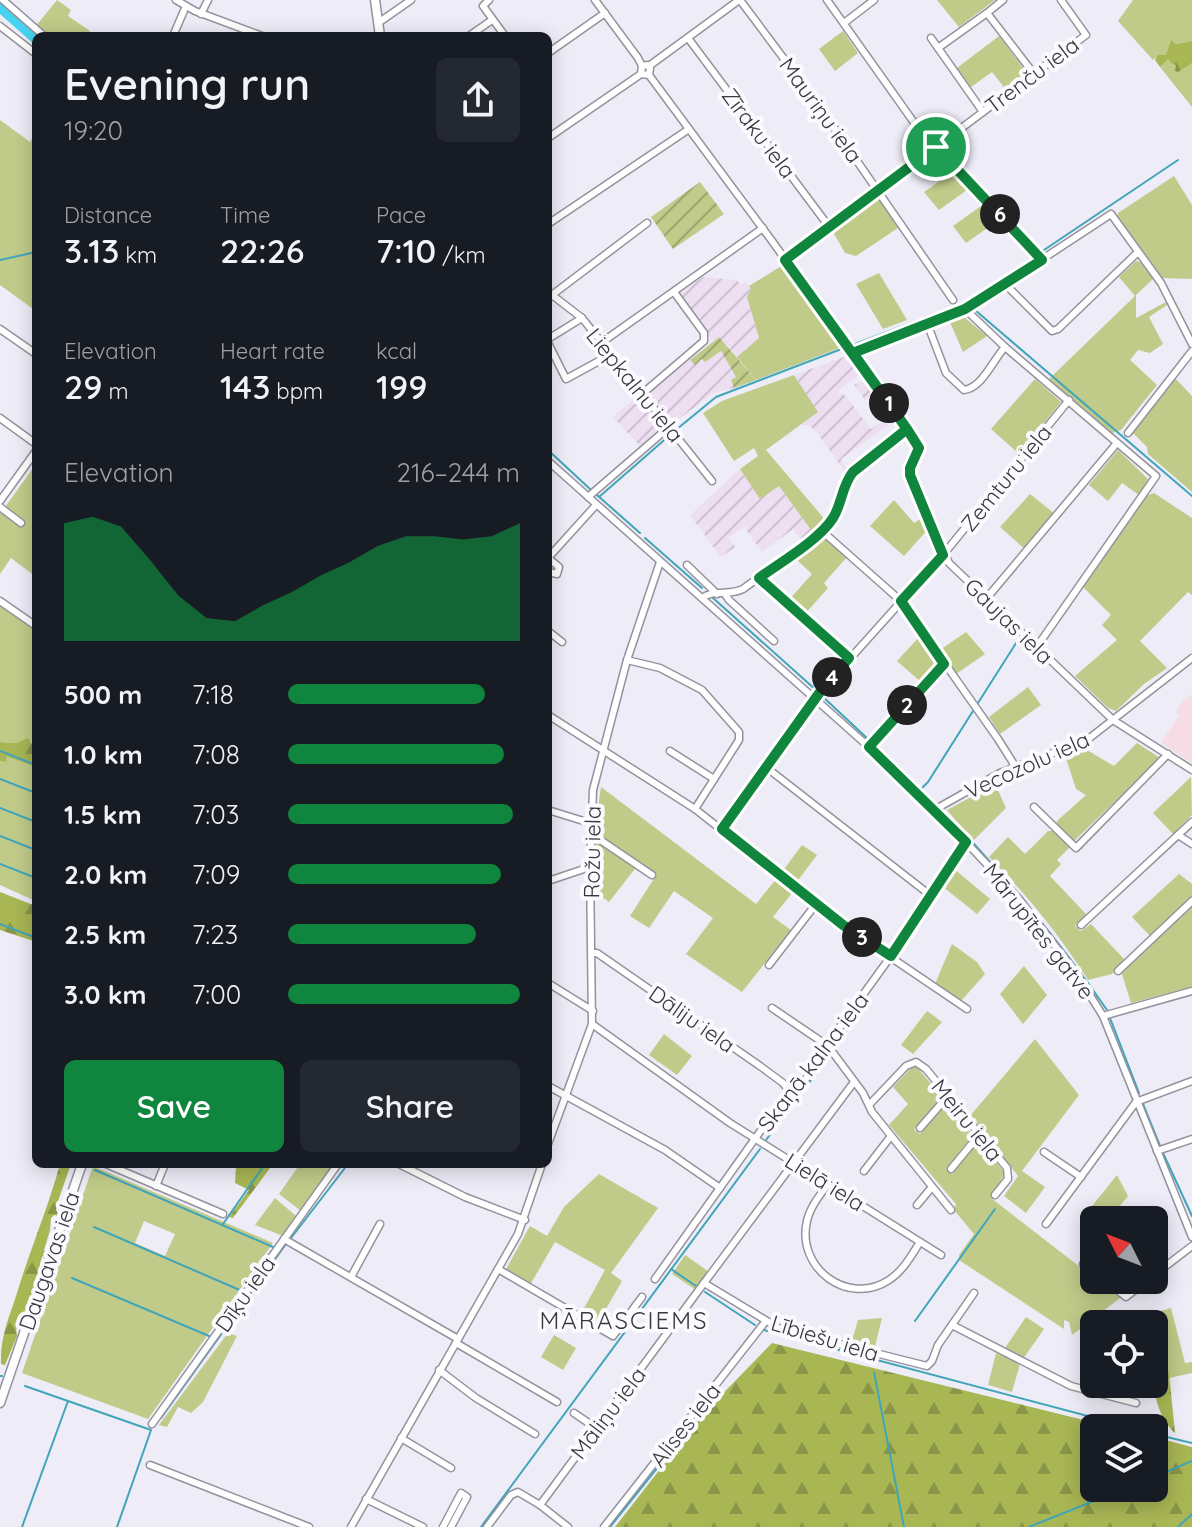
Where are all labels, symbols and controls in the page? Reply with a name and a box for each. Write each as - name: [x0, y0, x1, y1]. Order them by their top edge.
- street label: Trenču iela: [979, 31, 1085, 119]
- street label: Mauriņu iela: [773, 52, 869, 168]
- text: Evening run: [64, 56, 310, 111]
- button: share: [436, 58, 520, 142]
- street label: Zīraku iela: [716, 82, 802, 184]
- pin: [902, 113, 970, 181]
- text: 19:20: [64, 114, 123, 147]
- icon: arrive: [914, 125, 958, 169]
- pin: 6: [980, 194, 1020, 234]
- text: 6: [994, 200, 1006, 228]
- text: Distance: [64, 201, 152, 229]
- text: Time: [220, 201, 271, 229]
- text: Pace: [376, 201, 426, 229]
- text: 3.13: [64, 229, 119, 272]
- text: 22:26: [220, 229, 304, 272]
- text: 7:10: [376, 229, 436, 272]
- text: km: [119, 241, 157, 269]
- text: /km: [436, 241, 486, 269]
- street label: Liepkalnu iela: [580, 322, 690, 448]
- text: Elevation: [64, 337, 157, 365]
- text: Heart rate: [220, 337, 325, 365]
- text: kcal: [376, 337, 417, 365]
- text: 29: [64, 365, 102, 408]
- text: 143: [220, 365, 270, 408]
- text: 199: [376, 365, 427, 408]
- text: m: [102, 377, 128, 405]
- text: bpm: [270, 377, 323, 405]
- pin: 1: [869, 383, 909, 423]
- text: 1: [885, 389, 893, 417]
- street label: Zemturu iela: [955, 419, 1057, 537]
- text: Elevation: [64, 456, 174, 489]
- text: 216–244 m: [396, 456, 520, 489]
- street label: Gaujas iela: [959, 572, 1059, 670]
- pin: 4: [812, 657, 852, 697]
- text: 4: [826, 663, 838, 691]
- text: 500 m: [64, 678, 142, 711]
- text: 7:18: [192, 678, 234, 711]
- pin: 2: [887, 685, 927, 725]
- text: 2: [901, 691, 913, 719]
- street label: Vecozolu iela: [960, 725, 1094, 805]
- text: 1.0 km: [64, 738, 143, 771]
- text: 7:08: [192, 738, 240, 771]
- text: 1.5 km: [64, 798, 142, 831]
- text: 7:03: [192, 798, 239, 831]
- street label: Rožu iela: [577, 806, 607, 898]
- street label: Mārupītes gatve: [977, 857, 1101, 1005]
- text: 2.0 km: [64, 858, 147, 891]
- text: 7:09: [192, 858, 240, 891]
- pin: 3: [842, 917, 882, 957]
- text: 2.5 km: [64, 918, 146, 951]
- text: 7:23: [192, 918, 238, 951]
- text: 3: [856, 923, 868, 951]
- text: 3.0 km: [64, 978, 146, 1011]
- text: 7:00: [192, 978, 241, 1011]
- street label: Dāliju iela: [643, 979, 741, 1059]
- street label: Skaņā kalna iela: [752, 987, 874, 1137]
- button: Save: [64, 1060, 284, 1152]
- button: Share: [300, 1060, 520, 1152]
- street label: Meiru iela: [925, 1073, 1009, 1167]
- street label: Lielā iela: [780, 1147, 870, 1217]
- street label: Daugavas iela: [12, 1188, 86, 1334]
- north arrow: [1080, 1206, 1168, 1294]
- map controls: [1080, 1206, 1168, 1502]
- street label: Dīķu iela: [209, 1251, 281, 1337]
- district label: MĀRASCIEMS: [539, 1305, 709, 1335]
- street label: Lībiešu iela: [768, 1308, 882, 1368]
- button: locate: [1080, 1310, 1168, 1398]
- street label: Māliņu iela: [564, 1361, 652, 1465]
- street label: Alises iela: [644, 1378, 726, 1472]
- button: layers: [1080, 1414, 1168, 1502]

